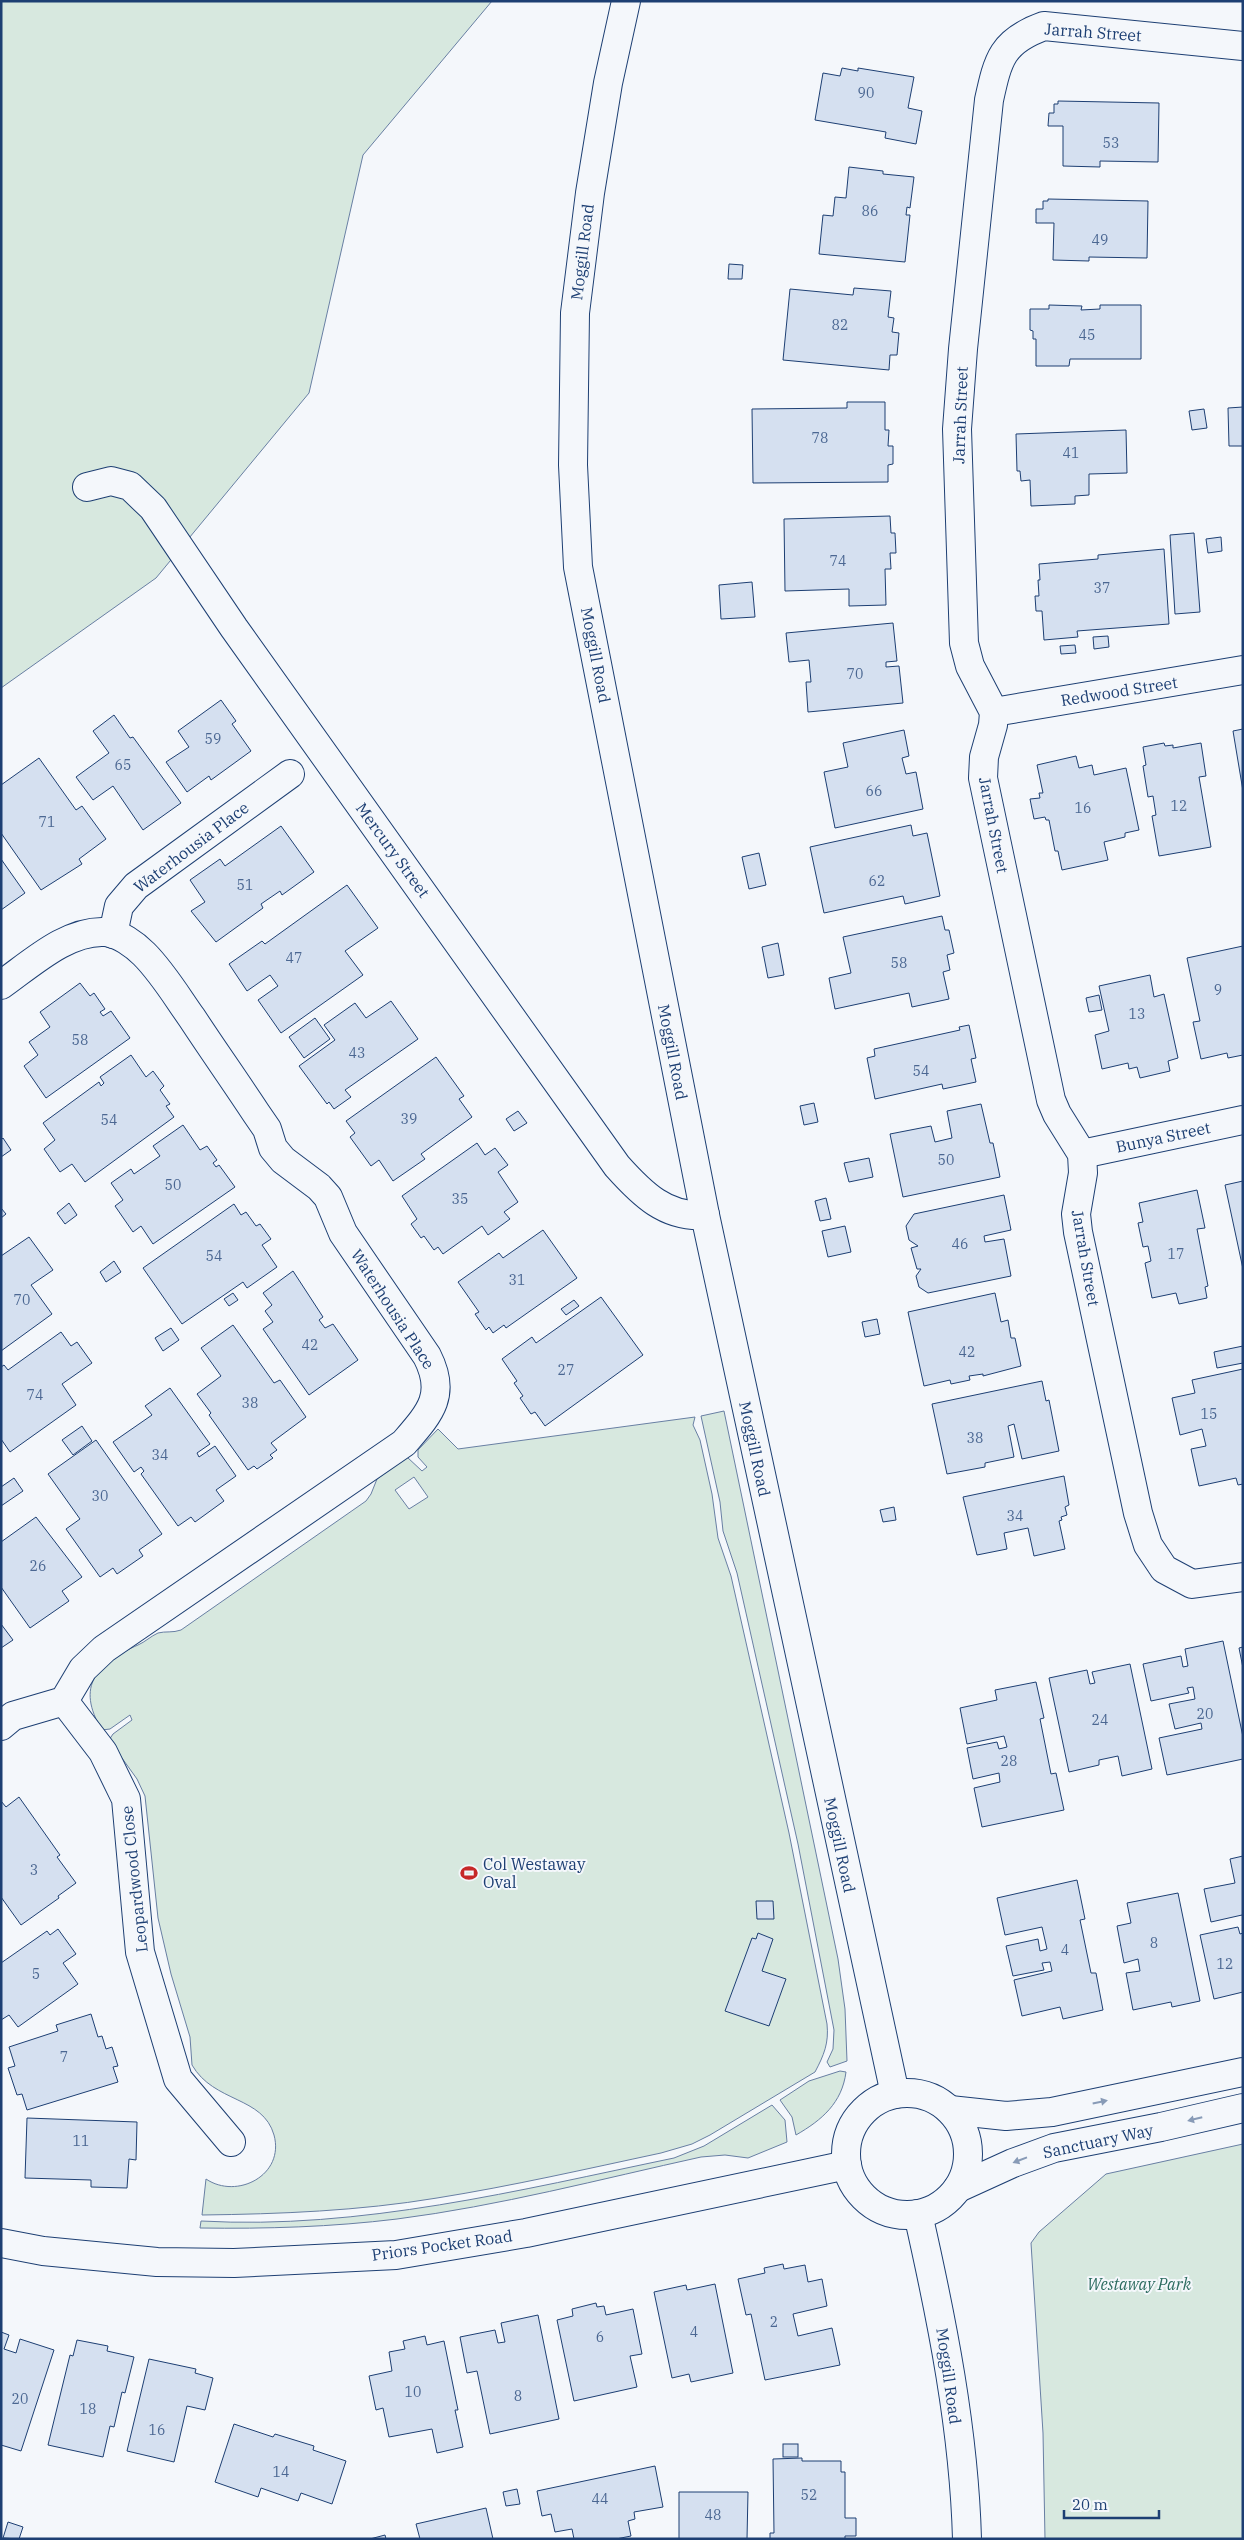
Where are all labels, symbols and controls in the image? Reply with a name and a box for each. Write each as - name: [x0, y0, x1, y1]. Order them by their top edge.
- street label: Jarrah Street: [1044, 19, 1143, 45]
- house number: 90: [858, 84, 874, 102]
- house number: 53: [1103, 134, 1119, 152]
- street label: Moggill Road: [566, 202, 598, 301]
- house number: 86: [862, 202, 878, 220]
- house number: 49: [1092, 231, 1108, 249]
- house number: 82: [832, 316, 848, 334]
- house number: 45: [1079, 326, 1095, 344]
- street label: Jarrah Street: [948, 366, 972, 464]
- house number: 78: [812, 429, 828, 447]
- house number: 41: [1063, 444, 1079, 462]
- house number: 74: [830, 552, 846, 570]
- house number: 37: [1094, 579, 1110, 597]
- street label: Moggill Road: [577, 606, 615, 705]
- house number: 70: [847, 665, 863, 683]
- street label: Redwood Street: [1059, 672, 1179, 710]
- house number: 59: [205, 730, 221, 748]
- house number: 65: [115, 756, 131, 774]
- street label: Jarrah Street: [975, 775, 1013, 875]
- house number: 66: [866, 782, 882, 800]
- street label: Waterhousia Place: [130, 797, 252, 897]
- house number: 12: [1171, 797, 1187, 815]
- street label: Mercury Street: [352, 799, 434, 902]
- house number: 16: [1075, 799, 1091, 817]
- house number: 71: [39, 813, 55, 831]
- house number: 62: [869, 872, 885, 890]
- house number: 51: [237, 876, 253, 894]
- house number: 47: [286, 949, 302, 967]
- house number: 58: [891, 954, 907, 972]
- house number: 9: [1214, 981, 1222, 999]
- street label: Moggill Road: [654, 1003, 692, 1102]
- house number: 13: [1129, 1005, 1145, 1023]
- house number: 58: [72, 1031, 88, 1049]
- house number: 43: [349, 1044, 365, 1062]
- house number: 54: [913, 1062, 929, 1080]
- house number: 39: [401, 1110, 417, 1128]
- house number: 54: [101, 1111, 117, 1129]
- street label: Bunya Street: [1114, 1117, 1212, 1157]
- house number: 50: [938, 1151, 954, 1169]
- house number: 50: [165, 1176, 181, 1194]
- house number: 35: [452, 1190, 468, 1208]
- street label: Jarrah Street: [1068, 1208, 1104, 1308]
- house number: 46: [952, 1235, 968, 1253]
- street label: Waterhousia Place: [347, 1245, 439, 1373]
- house number: 17: [1168, 1245, 1184, 1263]
- house number: 54: [206, 1247, 222, 1265]
- house number: 31: [509, 1271, 525, 1289]
- house number: 70: [14, 1291, 30, 1309]
- house number: 42: [302, 1336, 318, 1354]
- house number: 42: [959, 1343, 975, 1361]
- house number: 27: [558, 1361, 574, 1379]
- house number: 74: [27, 1386, 43, 1404]
- house number: 38: [242, 1394, 258, 1412]
- street label: Moggill Road: [735, 1400, 775, 1499]
- house number: 15: [1201, 1405, 1217, 1423]
- house number: 38: [967, 1429, 983, 1447]
- house number: 34: [152, 1446, 168, 1464]
- house number: 30: [92, 1487, 108, 1505]
- house number: 34: [1007, 1507, 1023, 1525]
- house number: 26: [30, 1557, 46, 1575]
- house number: 20: [1197, 1705, 1213, 1723]
- house number: 24: [1092, 1711, 1108, 1729]
- house number: 28: [1001, 1752, 1017, 1770]
- street label: Moggill Road: [820, 1796, 860, 1895]
- street label: Leopardwood Close: [116, 1805, 152, 1953]
- place label: Col Westaway Oval: [483, 1854, 586, 1892]
- house number: 3: [30, 1861, 38, 1879]
- sports icon: Col Westaway Oval: [459, 1863, 479, 1883]
- house number: 8: [1150, 1934, 1158, 1952]
- house number: 4: [1061, 1941, 1069, 1959]
- house number: 12: [1217, 1955, 1233, 1973]
- house number: 5: [32, 1965, 40, 1983]
- house number: 7: [60, 2048, 68, 2066]
- one-way arrow: [1092, 2098, 1107, 2106]
- one-way arrow: [1188, 2115, 1203, 2123]
- street label: Sanctuary Way: [1041, 2119, 1155, 2162]
- house number: 11: [73, 2132, 89, 2150]
- one-way arrow: [1012, 2156, 1027, 2164]
- street label: Priors Pocket Road: [370, 2225, 514, 2265]
- park label: Westaway Park: [1087, 2274, 1192, 2294]
- house number: 2: [770, 2313, 778, 2331]
- house number: 4: [690, 2323, 698, 2341]
- street label: Moggill Road: [932, 2327, 966, 2426]
- house number: 6: [596, 2328, 604, 2346]
- house number: 10: [405, 2383, 421, 2401]
- house number: 8: [514, 2387, 522, 2405]
- house number: 20: [12, 2390, 28, 2408]
- house number: 18: [80, 2400, 96, 2418]
- house number: 16: [149, 2421, 165, 2439]
- house number: 14: [273, 2463, 289, 2481]
- house number: 52: [801, 2486, 817, 2504]
- scale bar: [1064, 2488, 1159, 2520]
- house number: 44: [592, 2490, 608, 2508]
- text: 20 m: [1072, 2495, 1108, 2514]
- house number: 48: [705, 2506, 721, 2524]

